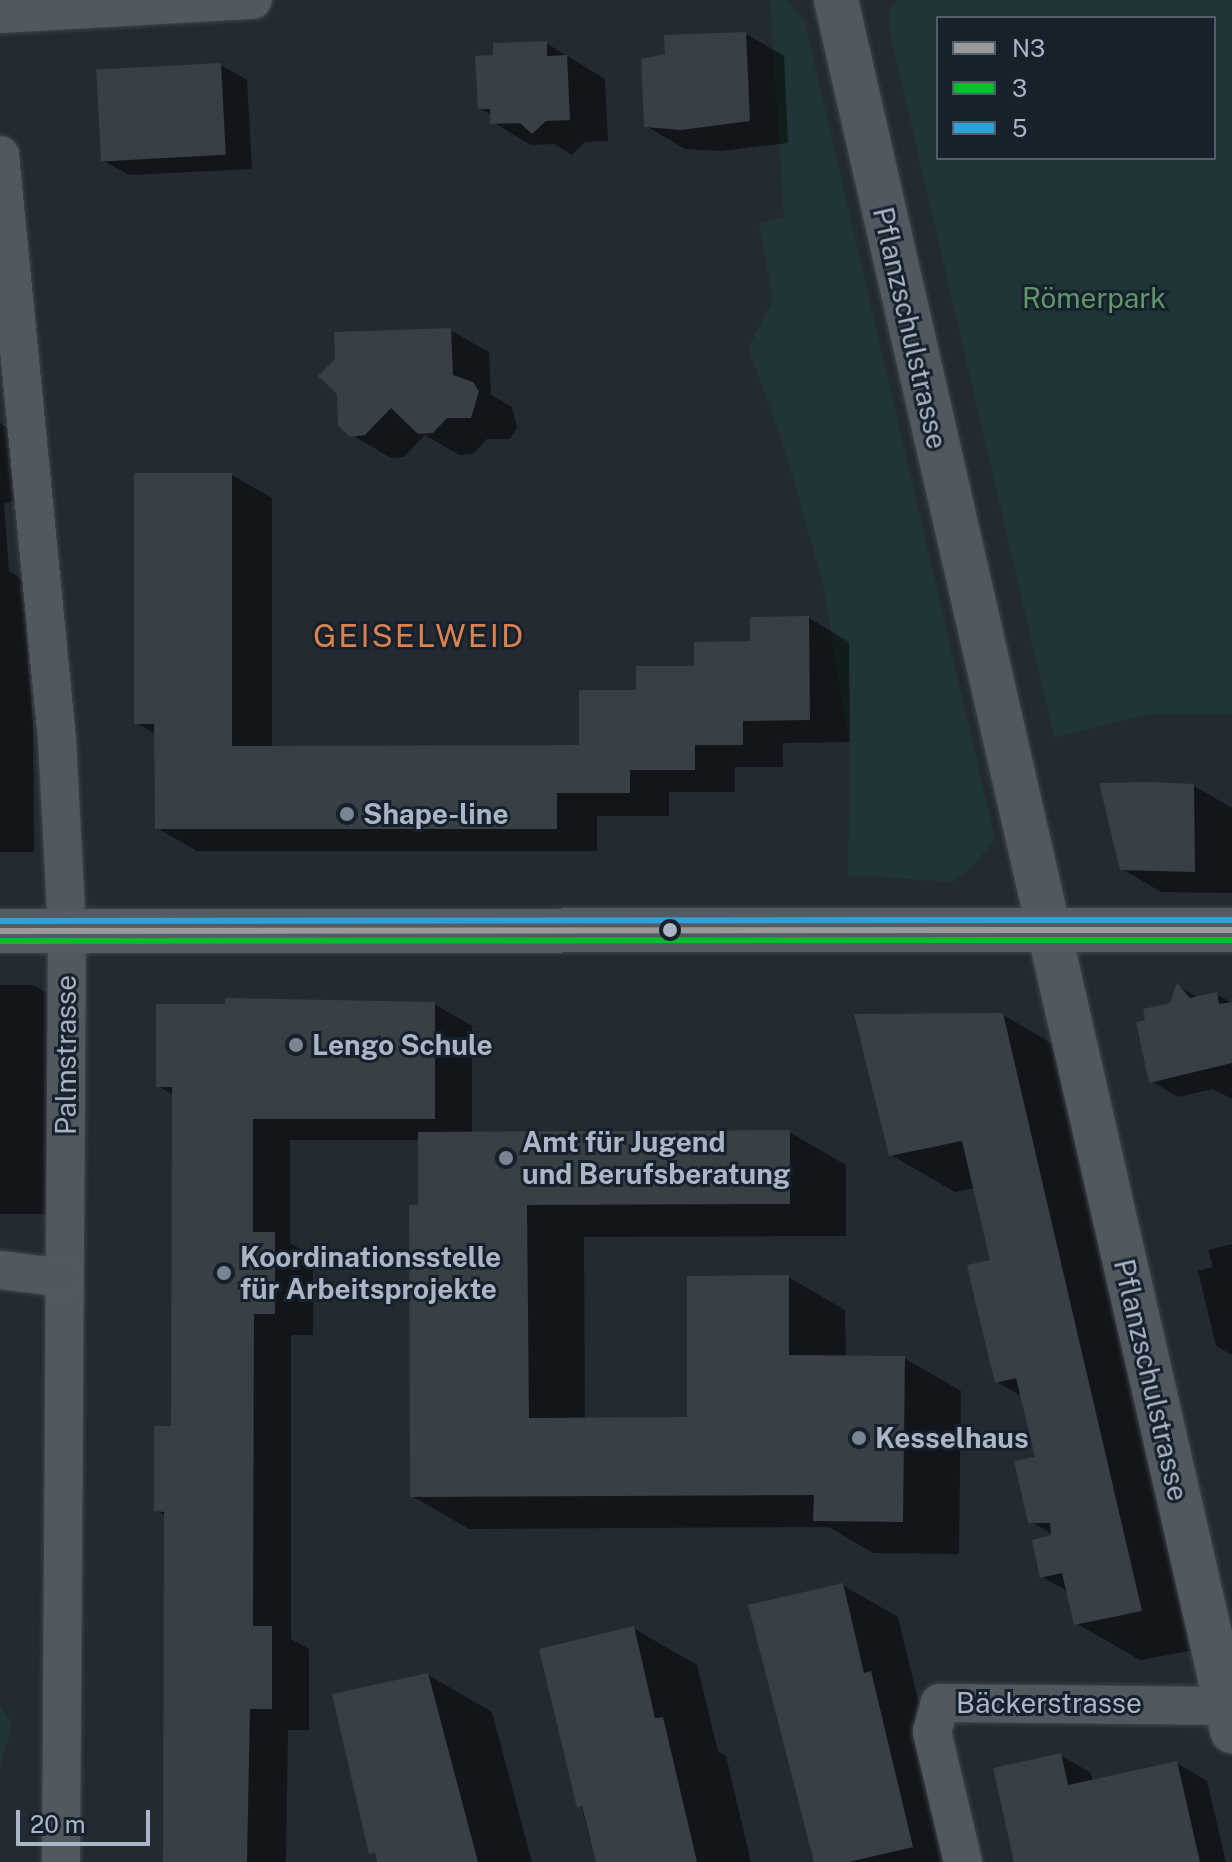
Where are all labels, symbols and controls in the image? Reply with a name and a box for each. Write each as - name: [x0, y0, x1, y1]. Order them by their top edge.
- legend: [936, 16, 1216, 160]
- text: N3: [1012, 34, 1045, 62]
- text: 3: [1012, 74, 1027, 102]
- text: 5: [1012, 114, 1027, 142]
- street label: Pflanzschulstrasse: [866, 204, 954, 452]
- park label: Römerpark: [1022, 281, 1166, 315]
- district label: GEISELWEID: [313, 617, 525, 655]
- place label: Shape-line: [363, 797, 509, 831]
- marker: Shape-line: [338, 805, 356, 823]
- unlabelled marker: [662, 922, 678, 938]
- street label: Palmstrasse: [49, 975, 83, 1135]
- place label: Lengo Schule: [312, 1028, 493, 1062]
- marker: Lengo Schule: [287, 1036, 305, 1054]
- place label: Amt für Jugend und Berufsberatung: [522, 1125, 790, 1191]
- marker: Amt für Jugend und Berufsberatung: [497, 1149, 515, 1167]
- place label: Koordinationsstelle für Arbeitsprojekte: [240, 1240, 501, 1306]
- street label: Pflanzschulstrasse: [1107, 1256, 1195, 1504]
- marker: Koordinationsstelle für Arbeitsprojekte: [215, 1264, 233, 1282]
- place label: Kesselhaus: [875, 1421, 1029, 1455]
- marker: Kesselhaus: [850, 1429, 868, 1447]
- street label: Bäckerstrasse: [956, 1686, 1142, 1720]
- scale bar: [20, 1794, 154, 1844]
- text: 20 m: [30, 1810, 86, 1838]

